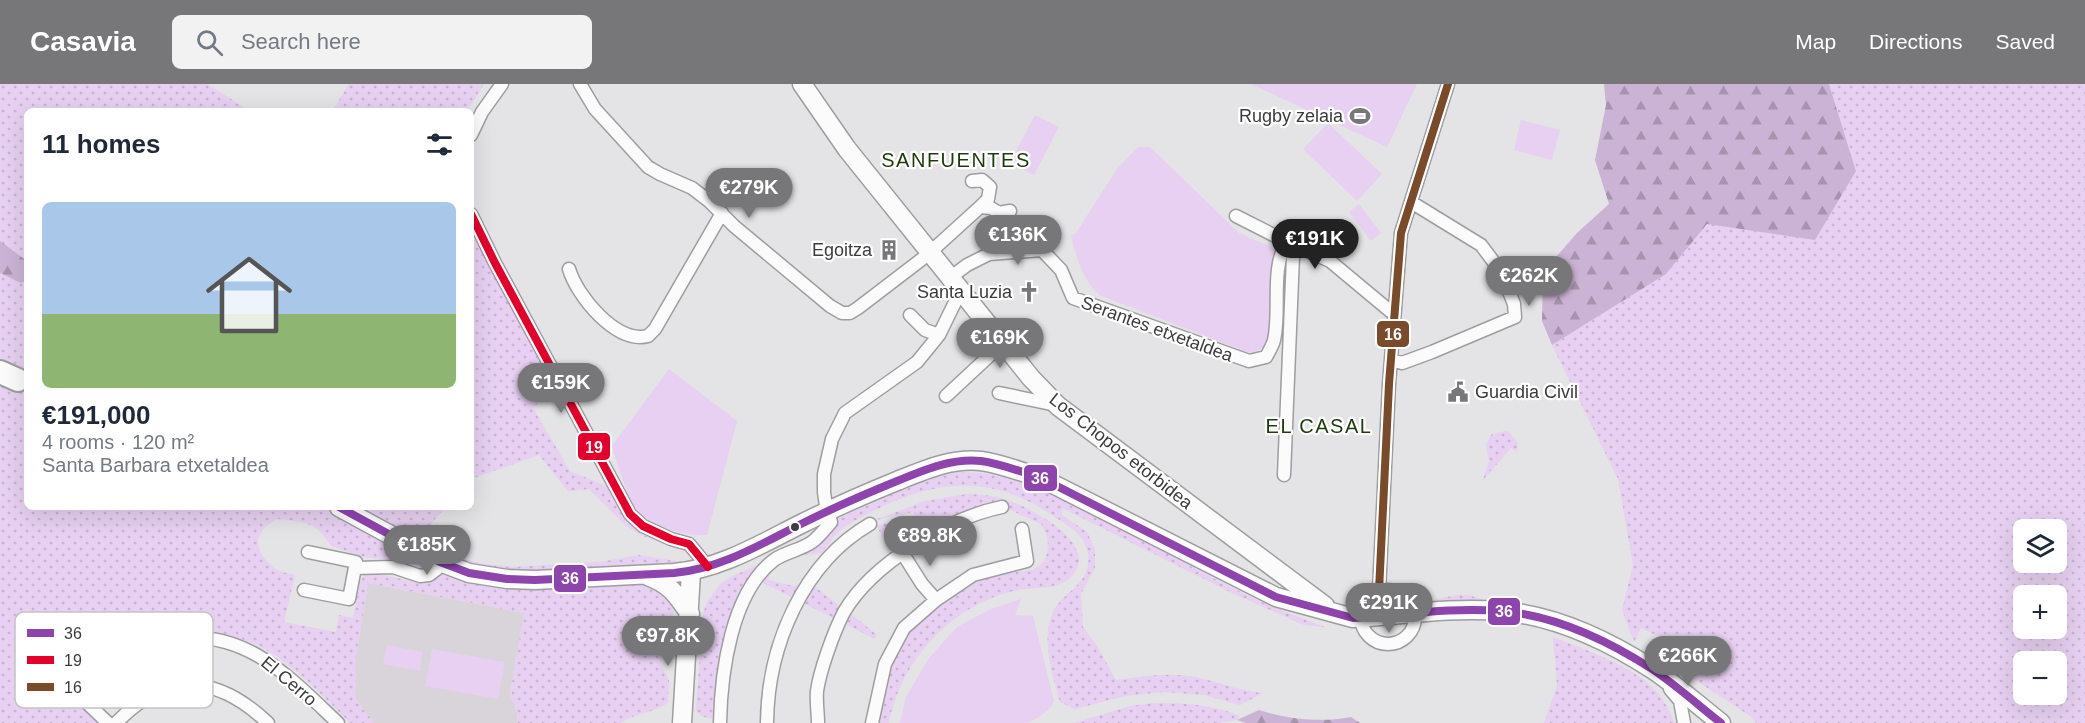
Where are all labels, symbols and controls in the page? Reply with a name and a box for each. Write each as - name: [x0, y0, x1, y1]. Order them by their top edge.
- search box: [172, 15, 592, 69]
- text: Casavia: [30, 26, 136, 57]
- icon: search: [193, 26, 226, 59]
- text: Search here: [241, 29, 361, 54]
- text: Map: [1795, 30, 1836, 53]
- text: Directions: [1869, 30, 1962, 53]
- text: Saved: [1995, 30, 2055, 53]
- sports icon: Rugby zelaia: [1348, 104, 1372, 128]
- place label: Rugby zelaia: [1239, 106, 1344, 126]
- icon: filters: [423, 128, 456, 161]
- text: 11 homes: [42, 129, 161, 159]
- district label: SANFUENTES: [881, 149, 1031, 171]
- pin: €279K: [707, 168, 791, 219]
- text: €279K: [720, 176, 778, 198]
- pin: €136K: [976, 215, 1060, 266]
- pin: €191K: [1273, 219, 1357, 270]
- text: €136K: [989, 223, 1047, 245]
- text: €191K: [1286, 227, 1344, 249]
- building icon: Egoitza: [877, 238, 901, 262]
- place label: Egoitza: [812, 240, 873, 260]
- icon: home: [195, 241, 303, 349]
- pin: €262K: [1487, 256, 1571, 307]
- text: €262K: [1500, 264, 1558, 286]
- church icon: Santa Luzia: [1017, 280, 1041, 304]
- place label: Santa Luzia: [917, 282, 1013, 302]
- street label: Serantes etxetaldea: [1078, 292, 1237, 366]
- pin: €169K: [958, 318, 1042, 369]
- line badge: 16: [1376, 320, 1410, 348]
- text: €169K: [971, 326, 1029, 348]
- text: 16: [1384, 326, 1402, 343]
- pin: €159K: [519, 363, 603, 414]
- text: €159K: [532, 371, 590, 393]
- public building icon: Guardia Civil: [1446, 380, 1470, 404]
- place label: Guardia Civil: [1475, 382, 1578, 402]
- street label: Los Chopos etorbidea: [1045, 389, 1197, 514]
- text: €191,000: [42, 400, 150, 430]
- district label: EL CASAL: [1266, 415, 1372, 437]
- text: 4 rooms · 120 m²: [42, 431, 194, 453]
- line badge: 19: [577, 432, 611, 461]
- text: 19: [585, 439, 603, 456]
- text: Santa Barbara etxetaldea: [42, 454, 269, 476]
- line badge: 36: [1023, 464, 1058, 492]
- text: 36: [1031, 470, 1049, 487]
- pin: €89.8K: [881, 516, 979, 567]
- map controls: [2013, 519, 2067, 705]
- button: layers: [2013, 519, 2067, 573]
- unlabelled marker: [789, 521, 801, 533]
- text: €89.8K: [898, 524, 962, 546]
- pin: €185K: [385, 525, 469, 576]
- text: €185K: [398, 533, 456, 555]
- line badge: 36: [553, 564, 587, 593]
- text: 36: [561, 570, 579, 587]
- pin: €291K: [1347, 583, 1431, 634]
- button: +: [2013, 585, 2067, 639]
- text: €291K: [1360, 591, 1418, 613]
- line badge: 36: [1487, 597, 1521, 626]
- text: 36: [1495, 603, 1513, 620]
- legend: [15, 612, 213, 708]
- pin: €97.8K: [619, 616, 717, 667]
- text: €97.8K: [636, 624, 700, 646]
- text: 36: [64, 625, 82, 642]
- pin: €266K: [1646, 636, 1730, 687]
- text: €266K: [1659, 644, 1717, 666]
- button: −: [2013, 651, 2067, 705]
- text: 19: [64, 652, 82, 669]
- street label: El Cerro: [257, 652, 321, 710]
- text: 16: [64, 679, 82, 696]

